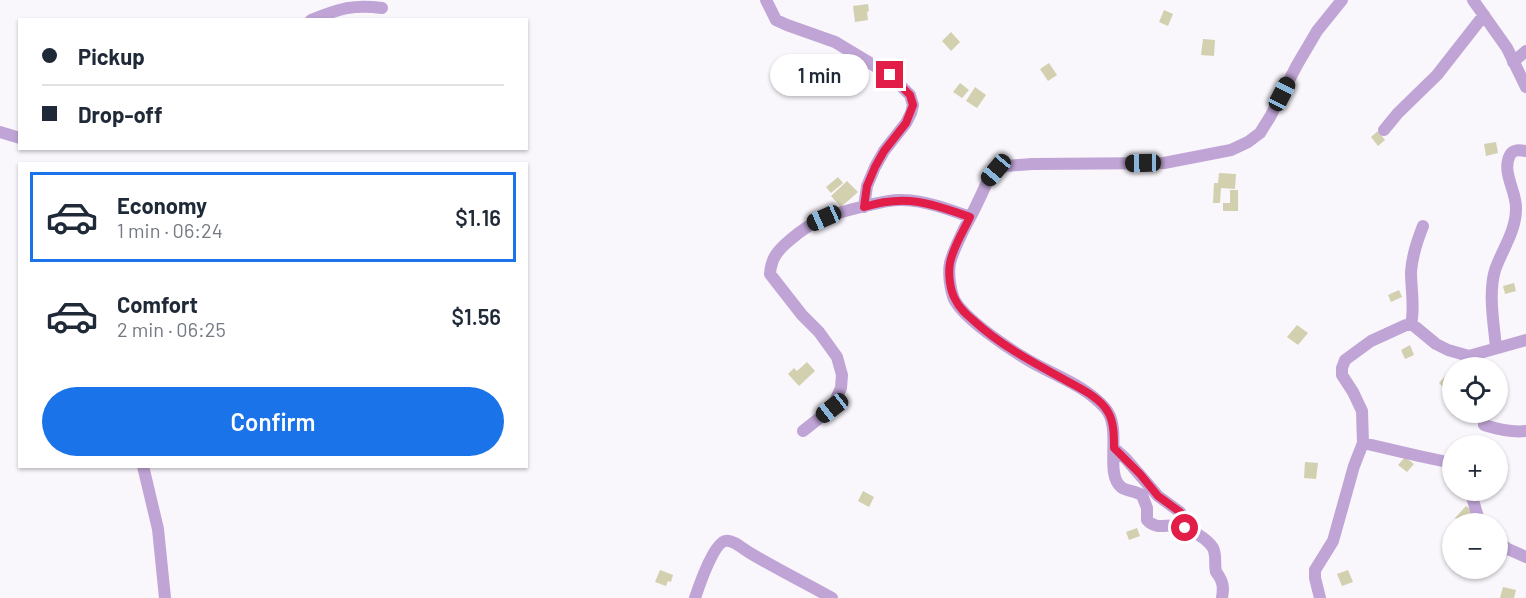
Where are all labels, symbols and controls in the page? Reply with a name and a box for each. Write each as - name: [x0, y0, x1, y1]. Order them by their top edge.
- text: Pickup: [78, 43, 145, 69]
- callout: 1 min: [770, 54, 869, 96]
- route end: [876, 61, 903, 88]
- text: 1 min: [798, 63, 841, 87]
- car: [1266, 74, 1298, 114]
- text: Drop-off: [78, 101, 162, 127]
- car: [978, 150, 1014, 190]
- car: [1125, 154, 1161, 172]
- icon: car: [45, 190, 99, 244]
- text: Economy: [117, 192, 207, 218]
- car: [804, 202, 844, 234]
- text: $1.16: [455, 204, 501, 230]
- text: 1 min · 06:24: [117, 218, 223, 242]
- icon: car: [45, 289, 99, 343]
- text: Comfort: [117, 291, 198, 317]
- text: $1.56: [451, 303, 501, 329]
- text: 2 min · 06:25: [117, 317, 226, 341]
- map controls: [1442, 357, 1508, 579]
- button: locate: [1442, 357, 1508, 423]
- button: Confirm: [42, 387, 504, 456]
- car: [812, 390, 852, 426]
- button: +: [1442, 435, 1508, 501]
- button: −: [1442, 513, 1508, 579]
- route start: [1171, 514, 1198, 541]

